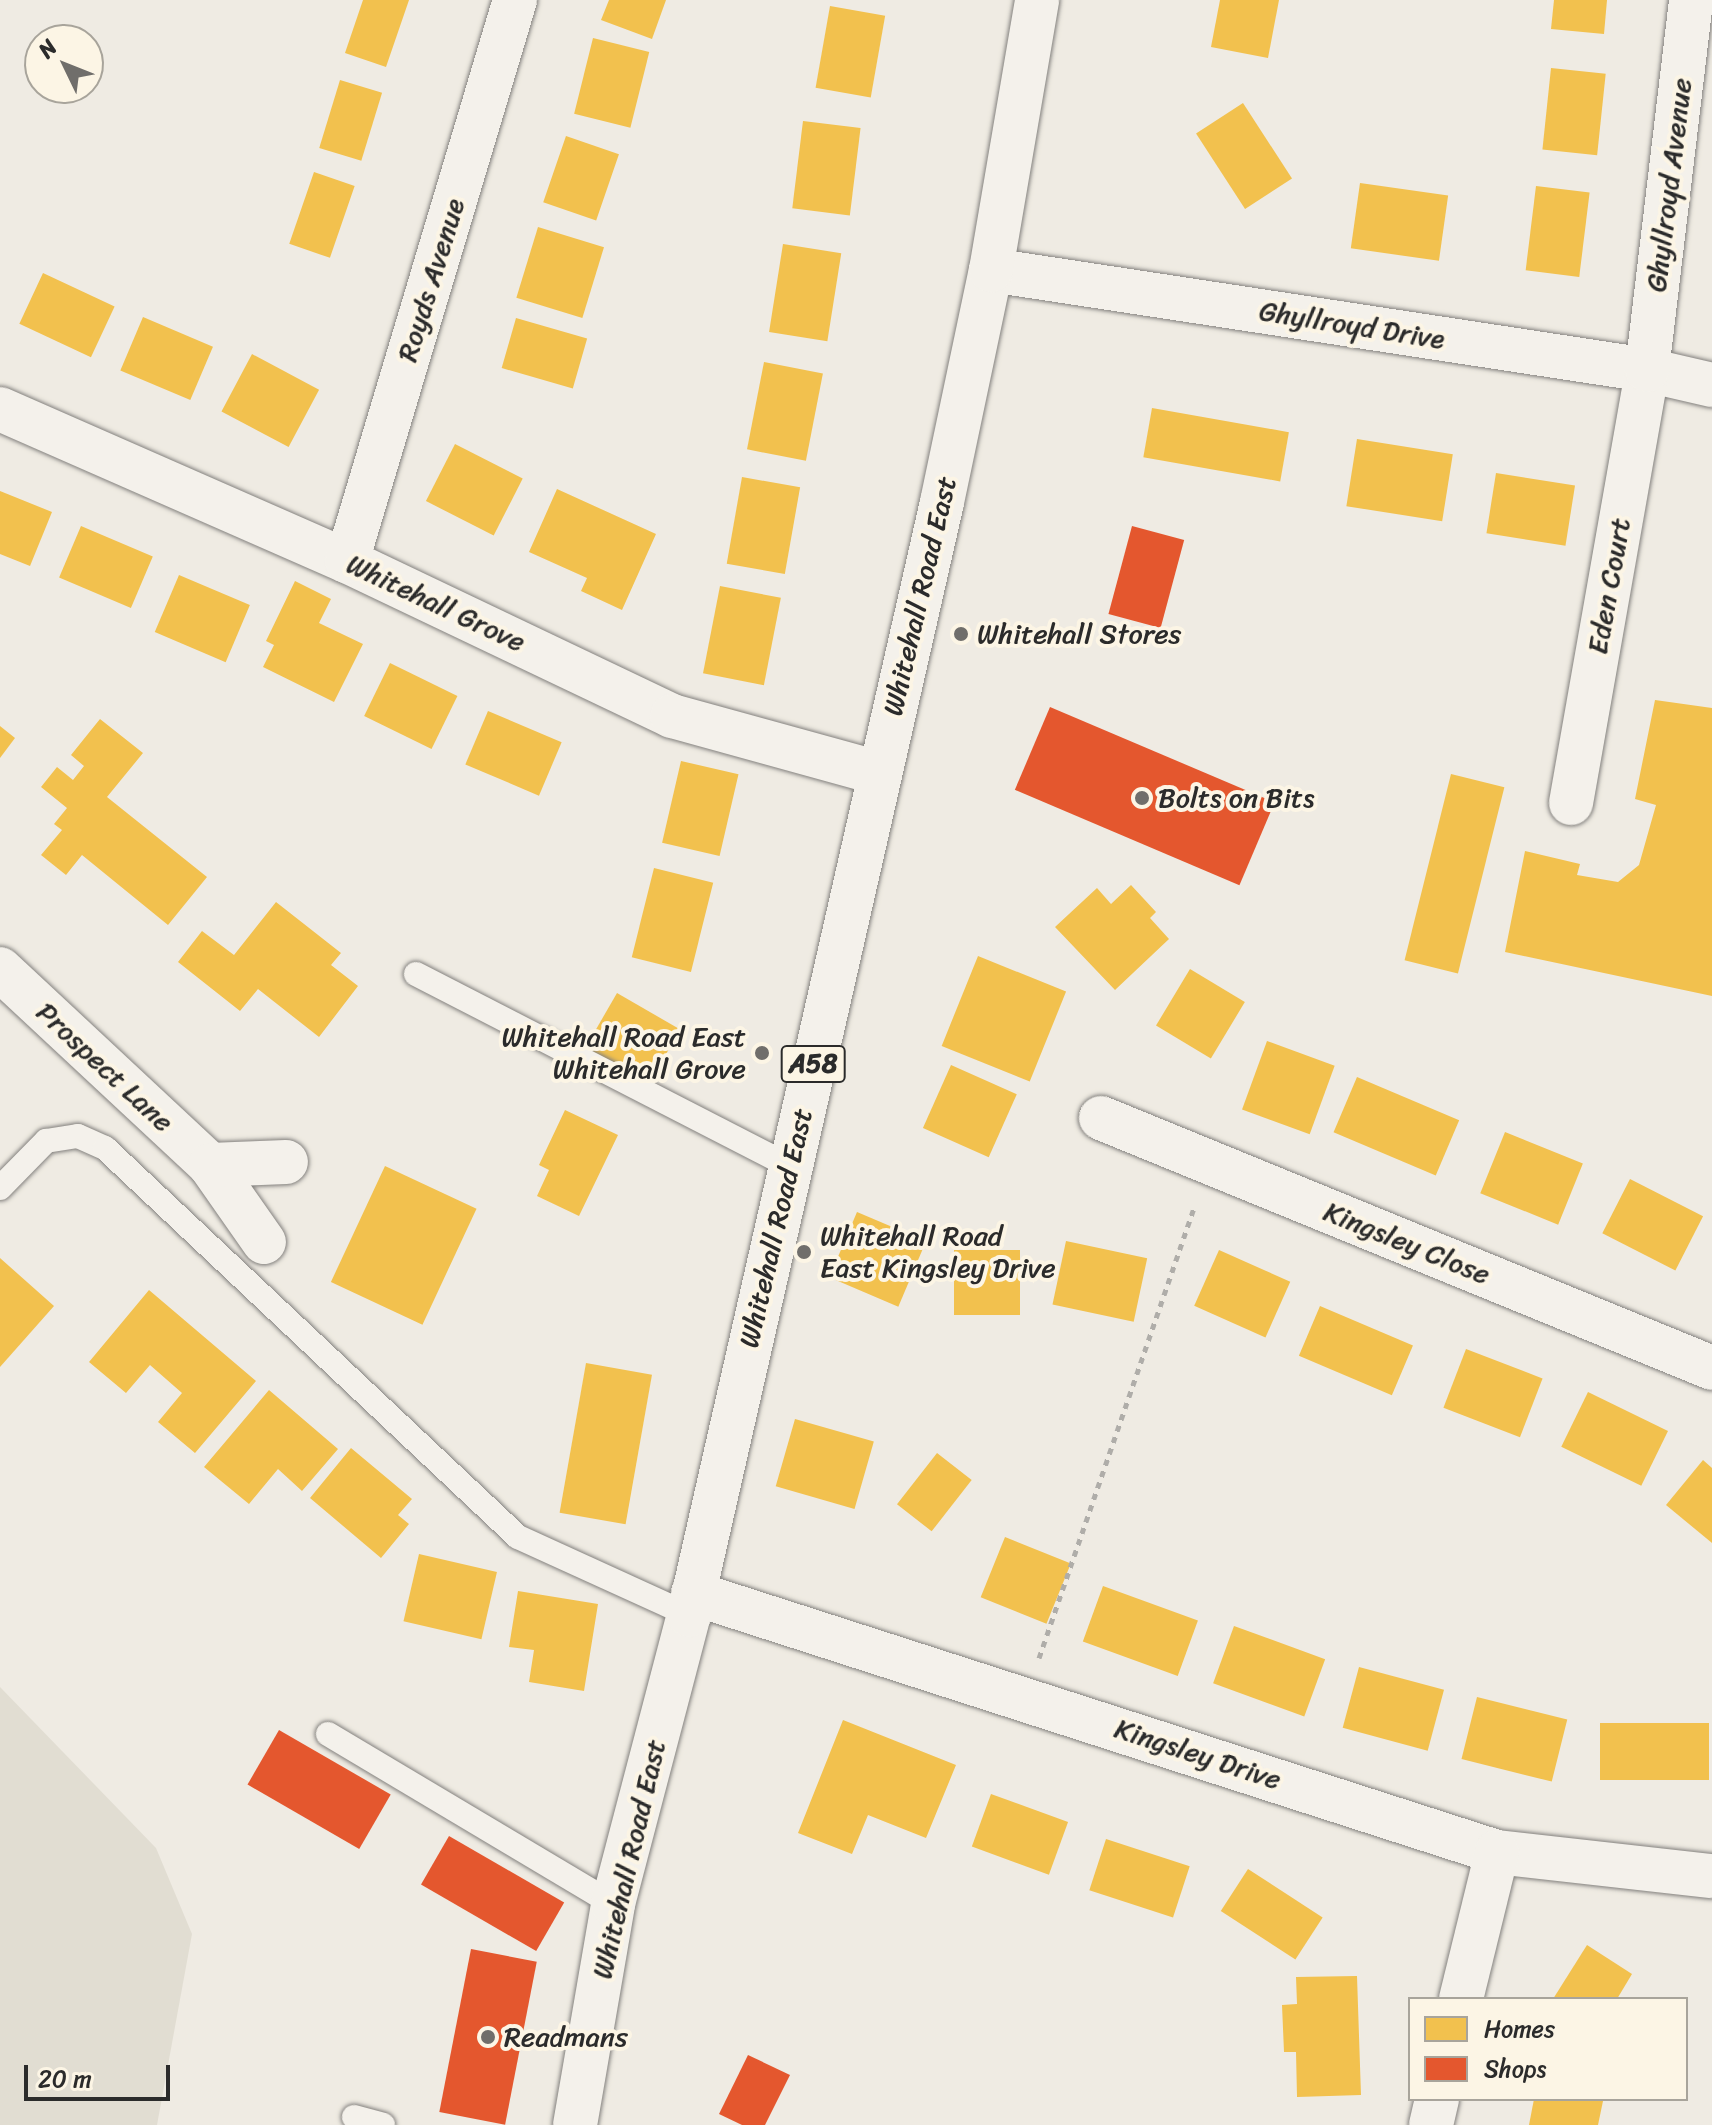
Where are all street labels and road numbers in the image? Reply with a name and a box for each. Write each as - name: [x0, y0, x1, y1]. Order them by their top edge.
- street label: Ghyllroyd Avenue: [1639, 77, 1699, 293]
- street label: Royds Avenue: [390, 194, 472, 366]
- street label: Ghyllroyd Drive: [1257, 294, 1447, 356]
- street label: Whitehall Road East: [876, 473, 964, 719]
- street label: Eden Court: [1581, 515, 1637, 657]
- street label: Whitehall Grove: [341, 547, 531, 659]
- street label: Prospect Lane: [30, 995, 180, 1139]
- road number: A58: [779, 1042, 847, 1086]
- street label: Whitehall Road East: [732, 1105, 820, 1351]
- street label: Kingsley Close: [1319, 1194, 1495, 1292]
- street label: Kingsley Drive: [1111, 1711, 1285, 1797]
- street label: Whitehall Road East: [585, 1736, 673, 1982]

